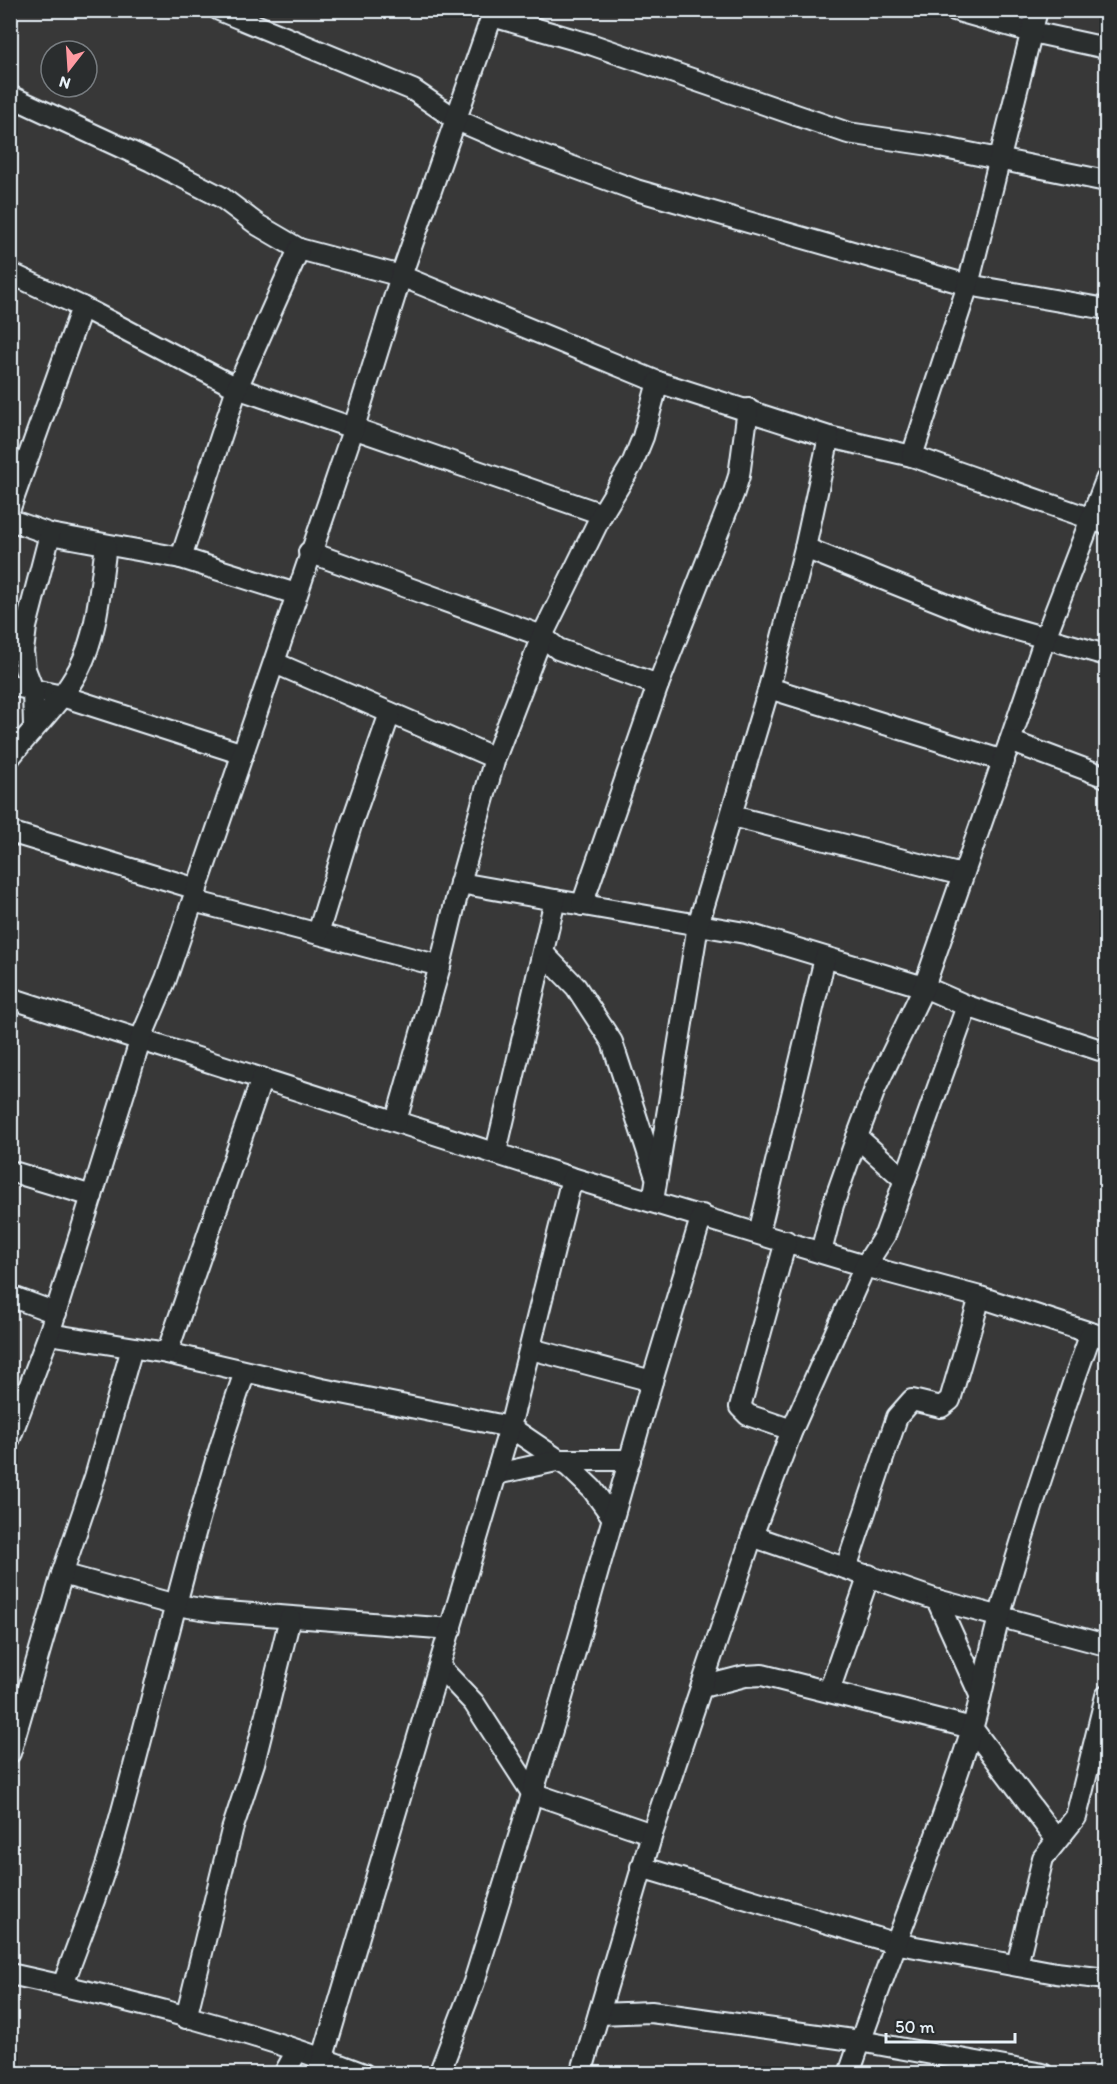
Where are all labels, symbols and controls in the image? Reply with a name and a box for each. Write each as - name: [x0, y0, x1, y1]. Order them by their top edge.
- north arrow: [39, 39, 99, 99]
- text: N: [57, 72, 73, 94]
- scale bar: [886, 2006, 1015, 2044]
- text: 50 m: [895, 2016, 935, 2038]

